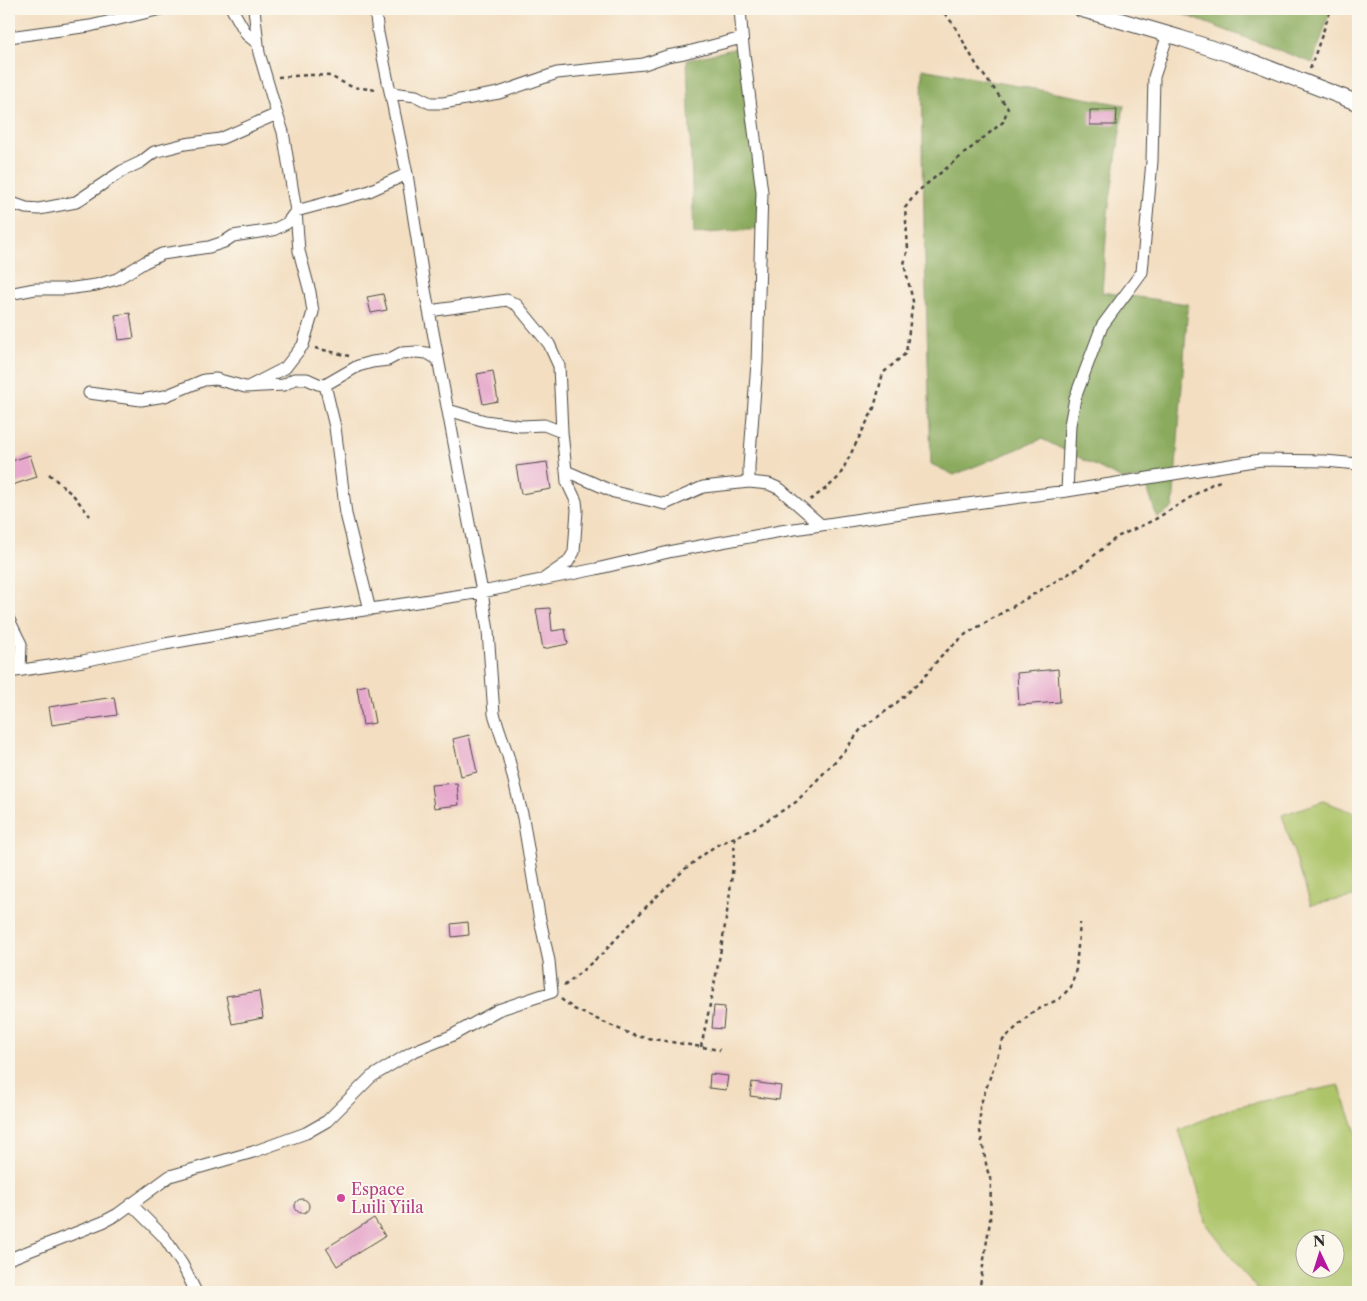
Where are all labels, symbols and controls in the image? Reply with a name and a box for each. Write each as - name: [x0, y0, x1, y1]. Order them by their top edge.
- place label: Espace Luili Yiila: [351, 1179, 424, 1217]
- marker: Espace Luili Yiila: [335, 1192, 347, 1204]
- north arrow: [1294, 1228, 1344, 1278]
- text: N: [1312, 1232, 1326, 1250]

